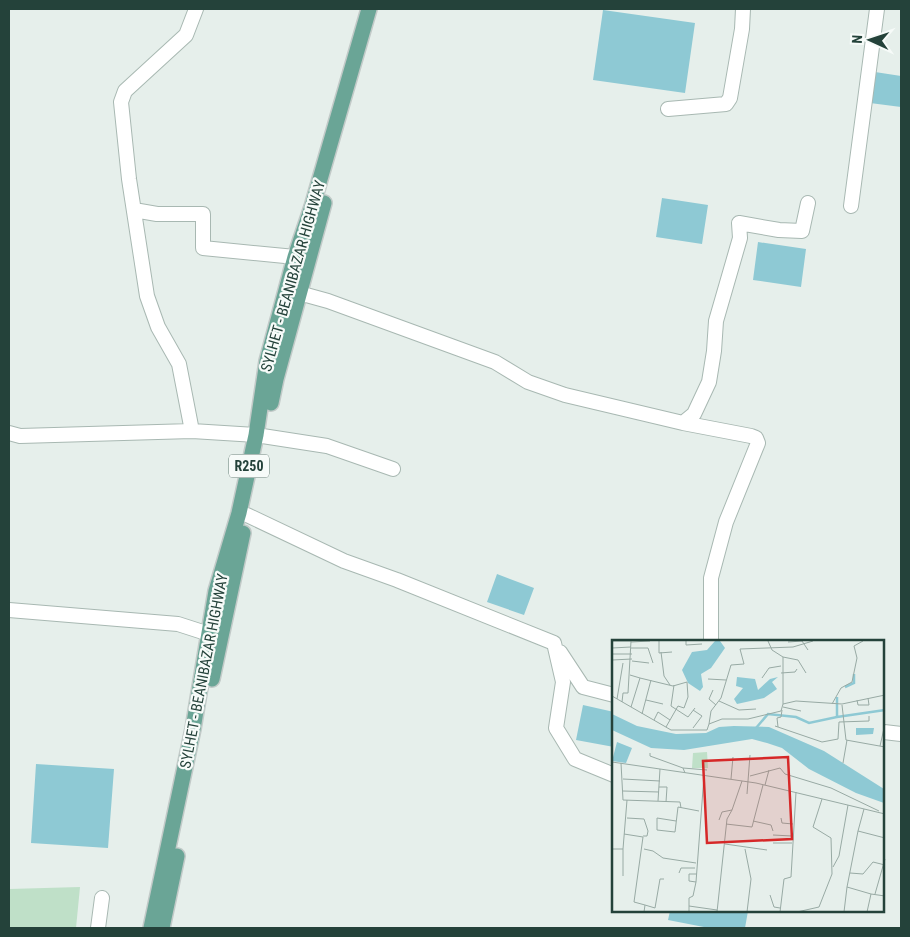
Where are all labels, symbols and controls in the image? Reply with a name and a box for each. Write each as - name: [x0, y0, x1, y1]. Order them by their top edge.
- north arrow: [845, 15, 895, 65]
- text: N: [849, 35, 865, 44]
- street label: SYLHET - BEANIBAZAR HIGHWAY: [257, 178, 329, 374]
- road number: R250: [229, 454, 269, 478]
- street label: SYLHET - BEANIBAZAR HIGHWAY: [176, 572, 232, 770]
- inset map: [612, 640, 885, 912]

